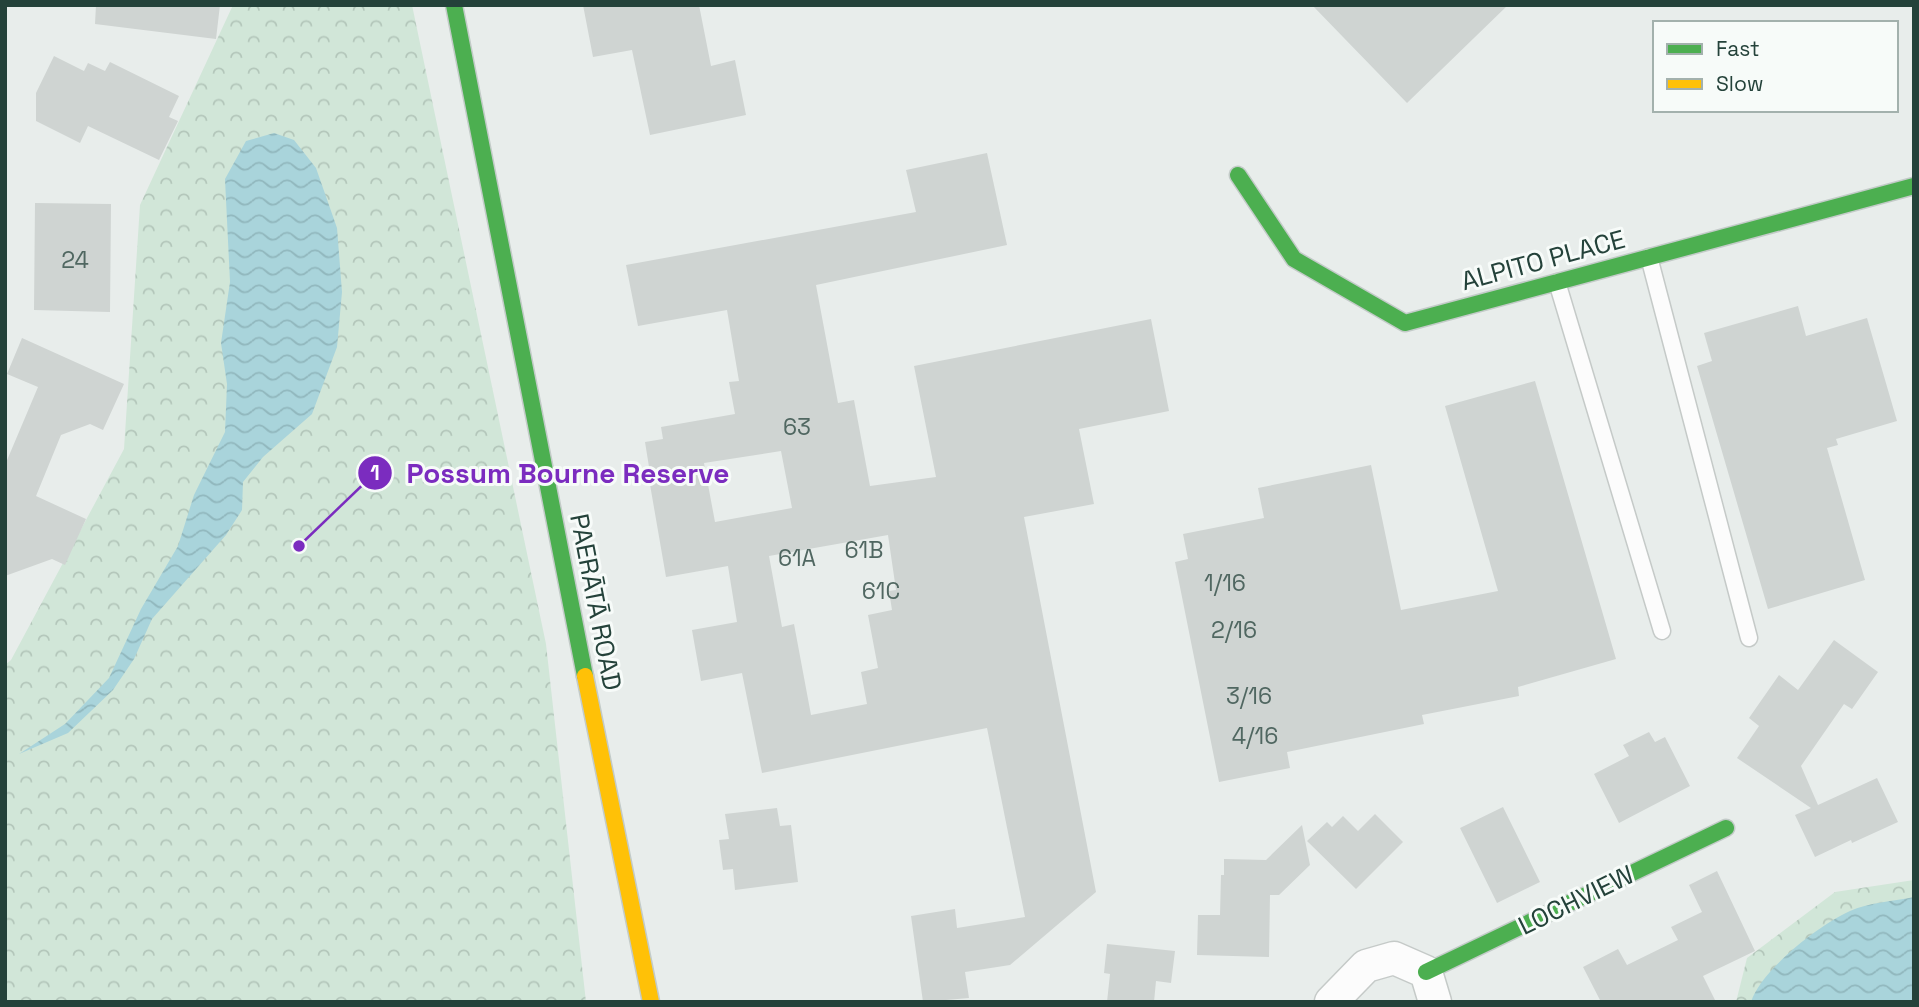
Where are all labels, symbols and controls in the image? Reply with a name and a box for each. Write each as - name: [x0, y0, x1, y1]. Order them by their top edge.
- legend: [1653, 21, 1898, 112]
- text: Fast: [1716, 35, 1760, 62]
- text: Slow: [1716, 70, 1764, 97]
- street label: ALPITO PLACE: [1457, 222, 1629, 298]
- house number: 24: [61, 245, 89, 275]
- house number: 63: [783, 412, 811, 442]
- callout: Possum Bourne Reserve: [357, 448, 743, 497]
- text: Possum Bourne Reserve: [407, 455, 729, 491]
- text: 1: [370, 459, 380, 486]
- street label: PAERĀTĀ ROAD: [562, 511, 630, 693]
- house number: 61B: [845, 535, 883, 565]
- house number: 61A: [778, 543, 816, 573]
- house number: 1/16: [1204, 568, 1246, 598]
- house number: 61C: [862, 576, 900, 606]
- house number: 2/16: [1211, 615, 1257, 645]
- house number: 3/16: [1226, 681, 1272, 711]
- house number: 4/16: [1232, 721, 1278, 751]
- street label: LOCHVIEW: [1513, 857, 1639, 943]

